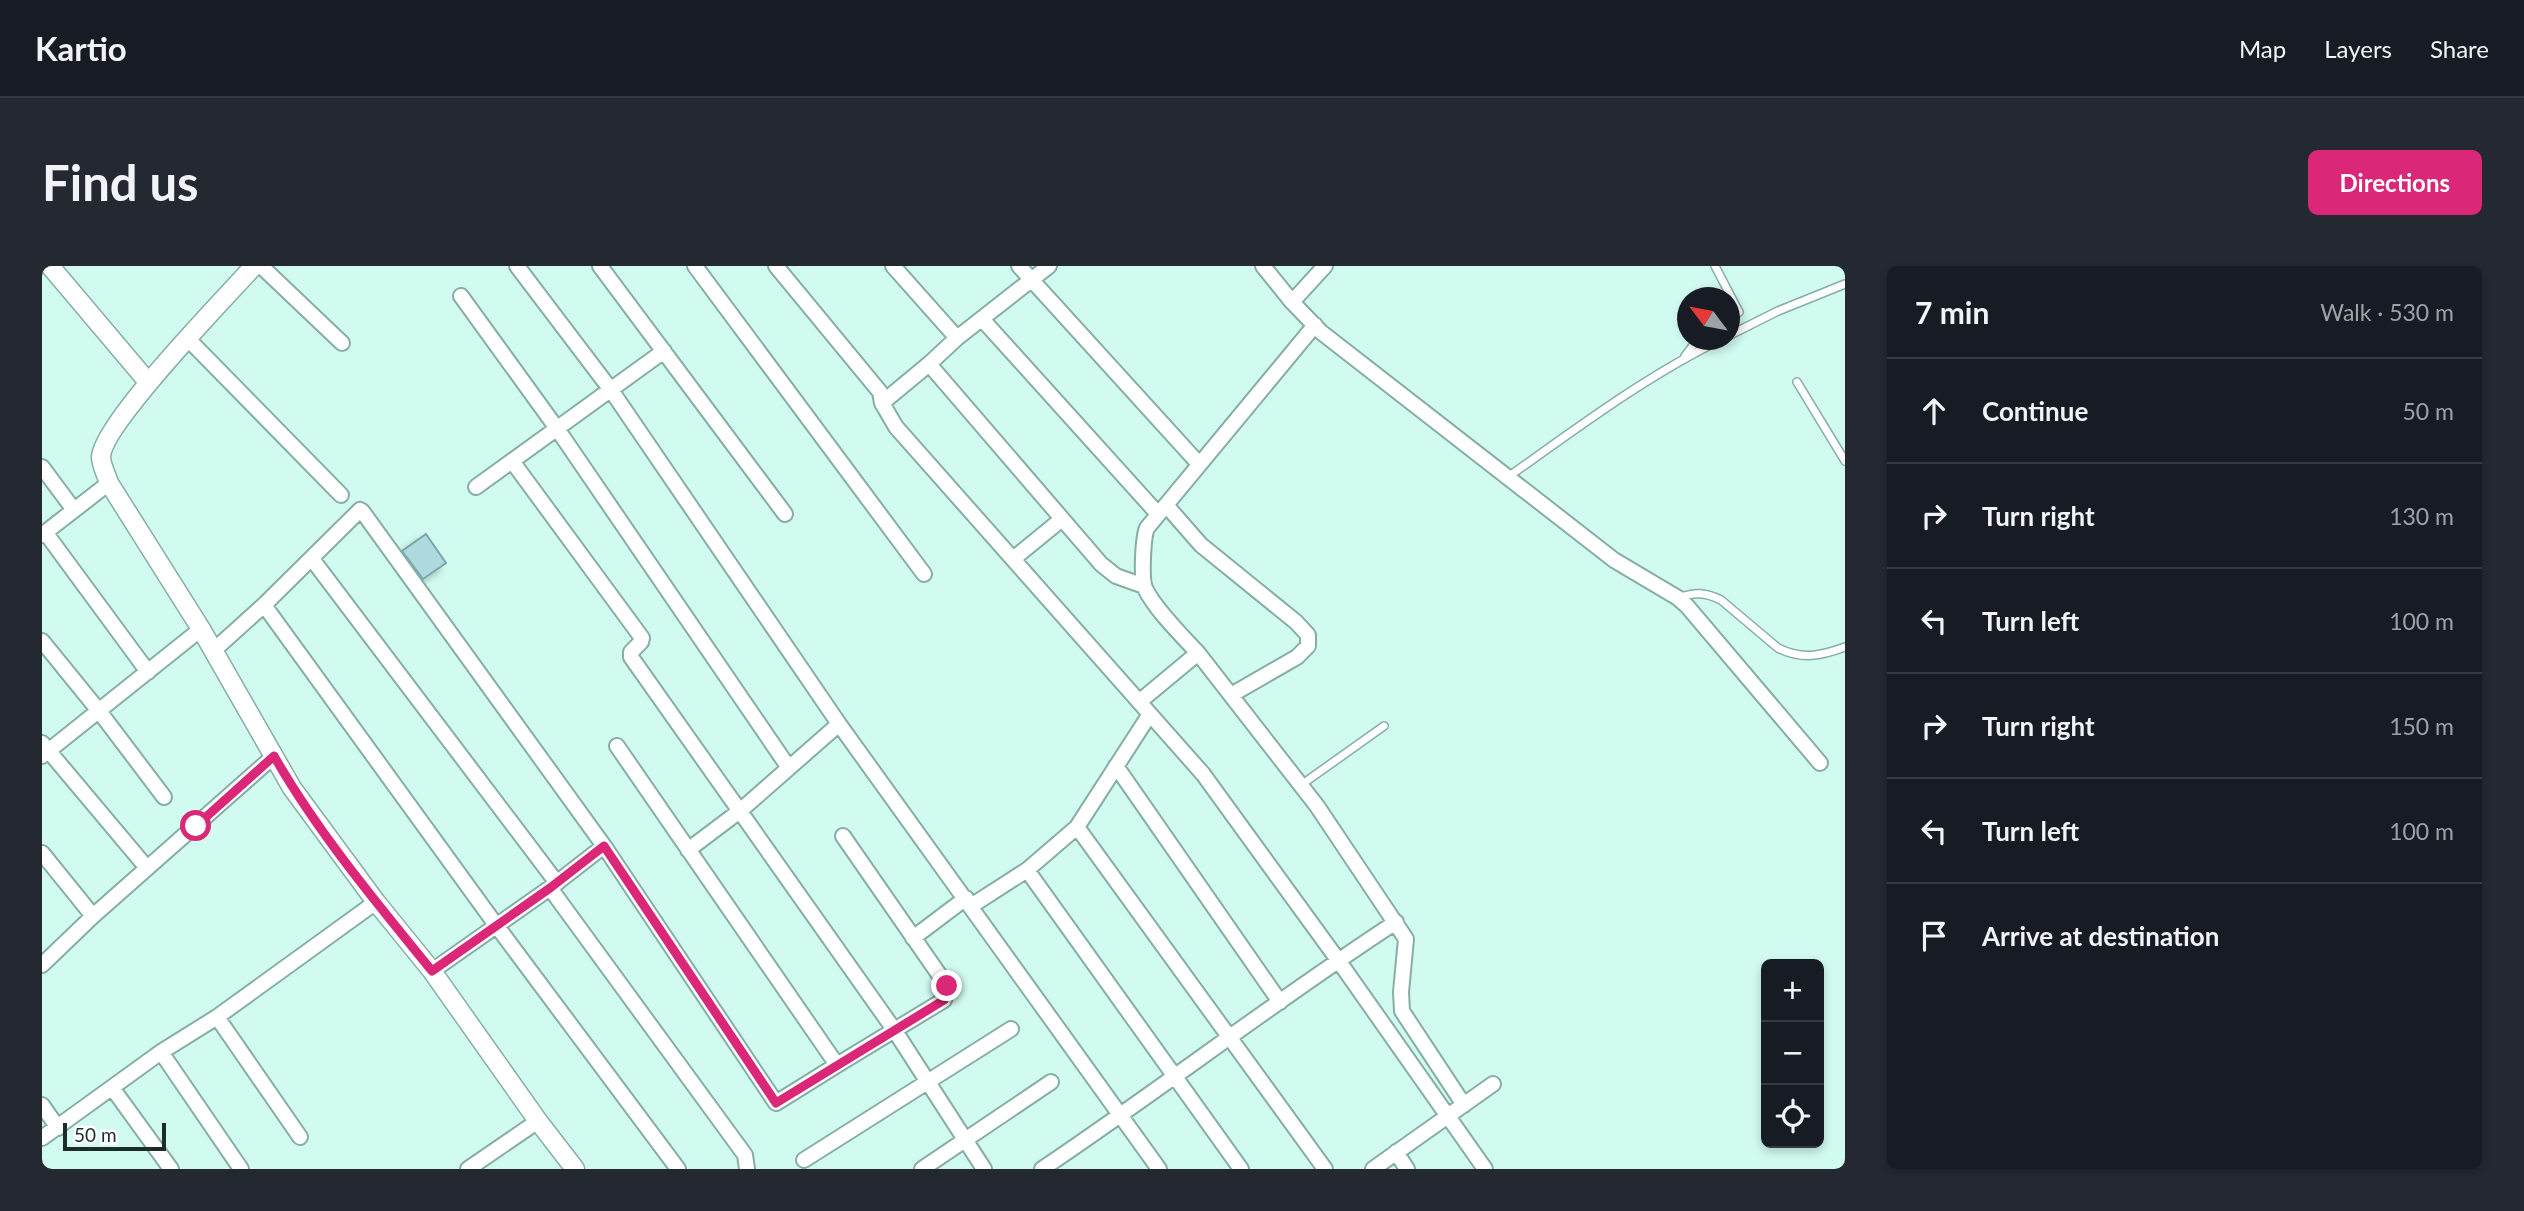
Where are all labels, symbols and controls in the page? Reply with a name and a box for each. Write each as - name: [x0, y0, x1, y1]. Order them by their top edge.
- text: Kartio: [35, 28, 127, 68]
- text: Map: [2239, 34, 2286, 63]
- text: Layers: [2324, 34, 2392, 63]
- text: Share: [2430, 34, 2489, 63]
- button: Directions: [2308, 150, 2482, 215]
- text: Find us: [42, 153, 199, 211]
- north arrow: [1677, 287, 1740, 350]
- text: 7 min: [1915, 294, 1989, 330]
- text: Walk · 530 m: [2320, 298, 2454, 326]
- icon: ahead: [1915, 392, 1953, 430]
- text: Continue: [1982, 395, 2088, 427]
- text: 50 m: [2403, 397, 2454, 425]
- icon: right: [1915, 497, 1953, 535]
- text: Turn right: [1982, 500, 2095, 532]
- text: 130 m: [2389, 502, 2454, 530]
- icon: left: [1915, 602, 1953, 640]
- text: Turn left: [1982, 605, 2079, 637]
- text: 100 m: [2389, 607, 2454, 635]
- icon: right: [1915, 707, 1953, 745]
- text: Turn right: [1982, 710, 2095, 742]
- text: 150 m: [2389, 712, 2454, 740]
- route start: [180, 810, 211, 841]
- icon: left: [1915, 812, 1953, 850]
- text: Turn left: [1982, 815, 2079, 847]
- text: 100 m: [2389, 817, 2454, 845]
- icon: arrive: [1915, 917, 1953, 955]
- text: Arrive at destination: [1982, 920, 2219, 952]
- map controls: [1761, 959, 1824, 1148]
- button: +: [1761, 959, 1824, 1022]
- route end: [931, 970, 962, 1001]
- button: −: [1761, 1022, 1824, 1085]
- button: locate: [1761, 1085, 1824, 1148]
- scale bar: [63, 1120, 166, 1152]
- text: 50 m: [74, 1123, 117, 1146]

